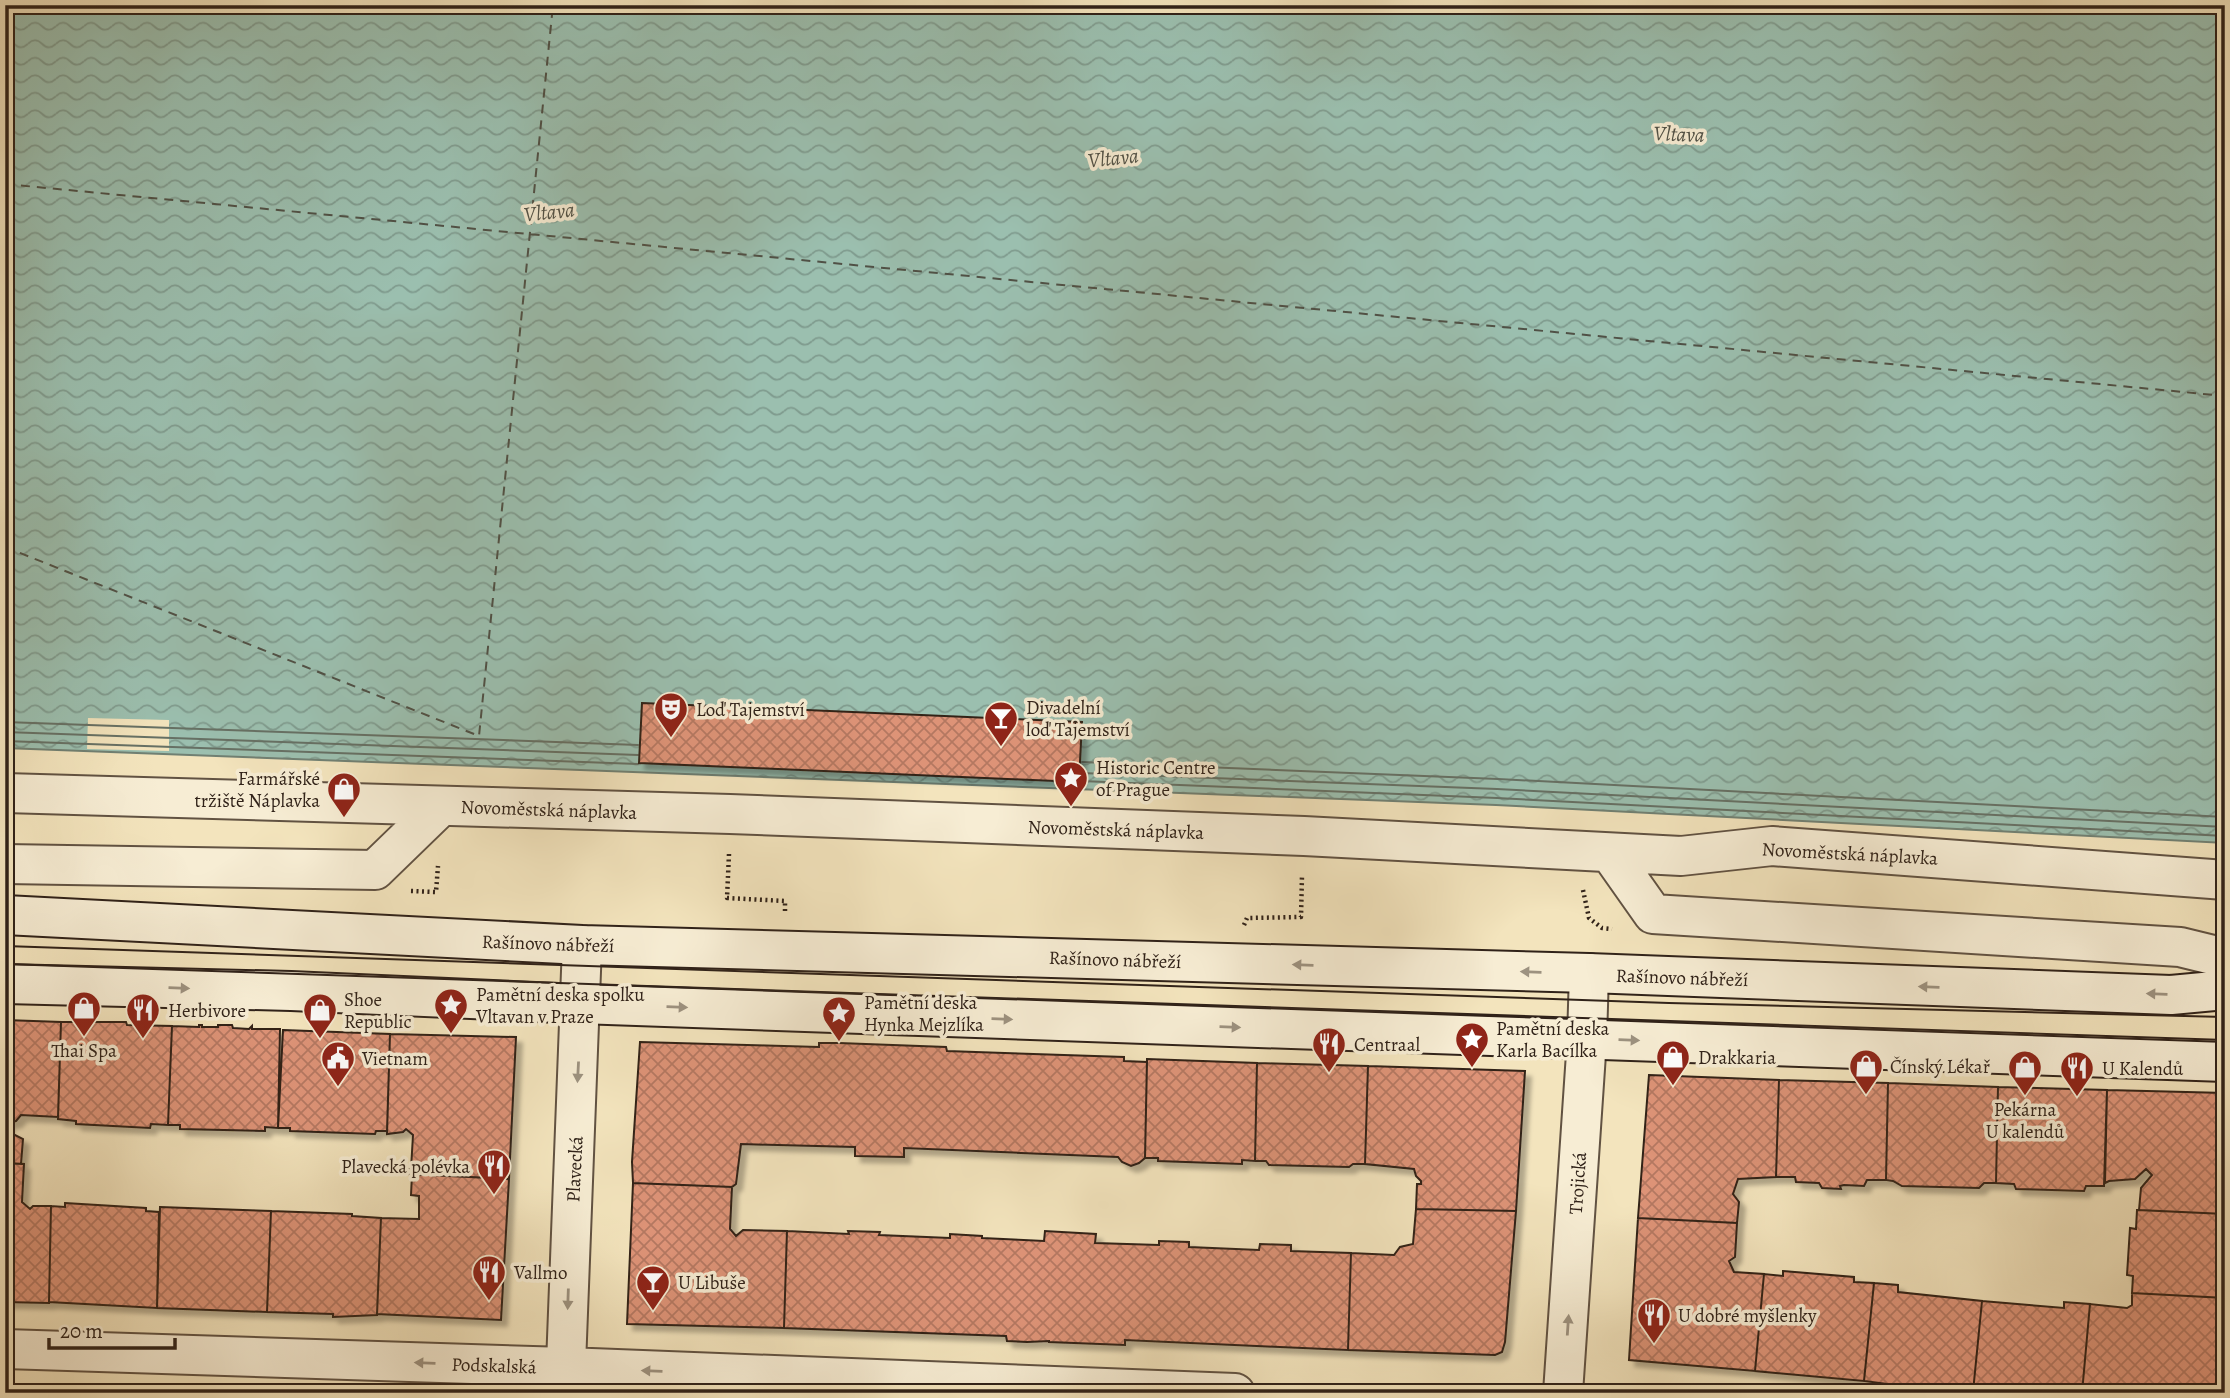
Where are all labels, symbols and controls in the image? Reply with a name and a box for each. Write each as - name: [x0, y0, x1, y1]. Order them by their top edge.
- water label: Vltava: [1653, 119, 1705, 149]
- water label: Vltava: [1086, 141, 1140, 175]
- water label: Vltava: [522, 195, 576, 229]
- theatre icon: Loď Tajemství: [652, 690, 690, 739]
- place label: Divadelní loď Tajemství: [1026, 695, 1130, 743]
- place label: Loď Tajemství: [696, 697, 805, 723]
- bar icon: Divadelní loď Tajemství: [982, 699, 1020, 748]
- place label: Historic Centre of Prague: [1096, 755, 1216, 803]
- place icon: Historic Centre of Prague: [1052, 759, 1090, 808]
- place label: Farmářské tržiště Náplavka: [195, 766, 320, 814]
- shop icon: Farmářské tržiště Náplavka: [325, 770, 363, 819]
- street label: Novoměstská náplavka: [460, 794, 638, 826]
- street label: Novoměstská náplavka: [1027, 814, 1205, 846]
- street label: Novoměstská náplavka: [1761, 836, 1939, 872]
- street label: Rašínovo nábřeží: [481, 929, 615, 959]
- street label: Rašínovo nábřeží: [1048, 945, 1182, 975]
- one-way arrow: [1292, 959, 1314, 971]
- street label: Rašínovo nábřeží: [1615, 963, 1749, 993]
- one-way arrow: [1519, 966, 1541, 977]
- one-way arrow: [1918, 981, 1940, 992]
- one-way arrow: [169, 982, 191, 994]
- place label: Pamětní deska spolku Vltavan v Praze: [475, 982, 645, 1030]
- place icon: Pamětní deska spolku Vltavan v Praze: [432, 986, 470, 1035]
- place label: Shoe Republic: [344, 987, 412, 1035]
- shop icon: Thai Spa: [65, 989, 103, 1038]
- one-way arrow: [2146, 989, 2168, 1000]
- place label: Pamětní deska Hynka Mejzlíka: [864, 990, 984, 1038]
- restaurant icon: Herbivore: [124, 991, 162, 1040]
- shop icon: Shoe Republic: [301, 991, 339, 1040]
- place icon: Pamětní deska Hynka Mejzlíka: [820, 994, 858, 1043]
- place label: Herbivore: [168, 998, 246, 1024]
- one-way arrow: [666, 1002, 688, 1013]
- one-way arrow: [992, 1013, 1014, 1024]
- place label: Pamětní deska Karla Bacílka: [1496, 1016, 1609, 1064]
- place icon: Pamětní deska Karla Bacílka: [1453, 1020, 1491, 1069]
- one-way arrow: [1219, 1021, 1241, 1032]
- restaurant icon: Centraal: [1310, 1025, 1348, 1074]
- place label: Centraal: [1354, 1032, 1421, 1058]
- one-way arrow: [1618, 1035, 1640, 1046]
- place label: Thai Spa: [51, 1038, 117, 1064]
- shop icon: Drakkaria: [1654, 1038, 1692, 1087]
- public building icon: Vietnam: [319, 1039, 357, 1088]
- place label: Drakkaria: [1698, 1045, 1776, 1071]
- place label: Vietnam: [361, 1046, 428, 1072]
- shop icon: Čínský Lékař: [1847, 1047, 1885, 1096]
- shop icon: Pekárna U kalendů: [2006, 1048, 2044, 1097]
- restaurant icon: U Kalendů: [2058, 1049, 2096, 1098]
- place label: Čínský Lékař: [1890, 1054, 1991, 1080]
- place label: U Kalendů: [2102, 1056, 2184, 1082]
- one-way arrow: [573, 1061, 584, 1083]
- place label: Pekárna U kalendů: [1986, 1097, 2065, 1145]
- street label: Plavecká: [560, 1135, 590, 1203]
- restaurant icon: Plavecká polévka: [475, 1147, 513, 1196]
- street label: Trojická: [1563, 1151, 1593, 1215]
- place label: Plavecká polévka: [341, 1154, 470, 1180]
- restaurant icon: Vallmo: [470, 1253, 508, 1302]
- place label: Vallmo: [513, 1260, 567, 1286]
- bar icon: U Libuše: [634, 1263, 672, 1312]
- place label: U Libuše: [678, 1270, 746, 1296]
- one-way arrow: [563, 1289, 574, 1311]
- restaurant icon: U dobré myšlenky: [1635, 1296, 1673, 1345]
- place label: U dobré myšlenky: [1678, 1303, 1817, 1329]
- scale bar: [49, 1307, 175, 1351]
- one-way arrow: [1563, 1314, 1574, 1336]
- text: 20 m: [60, 1317, 103, 1345]
- street label: Podskalská: [451, 1352, 537, 1380]
- one-way arrow: [414, 1357, 436, 1368]
- one-way arrow: [641, 1365, 663, 1376]

